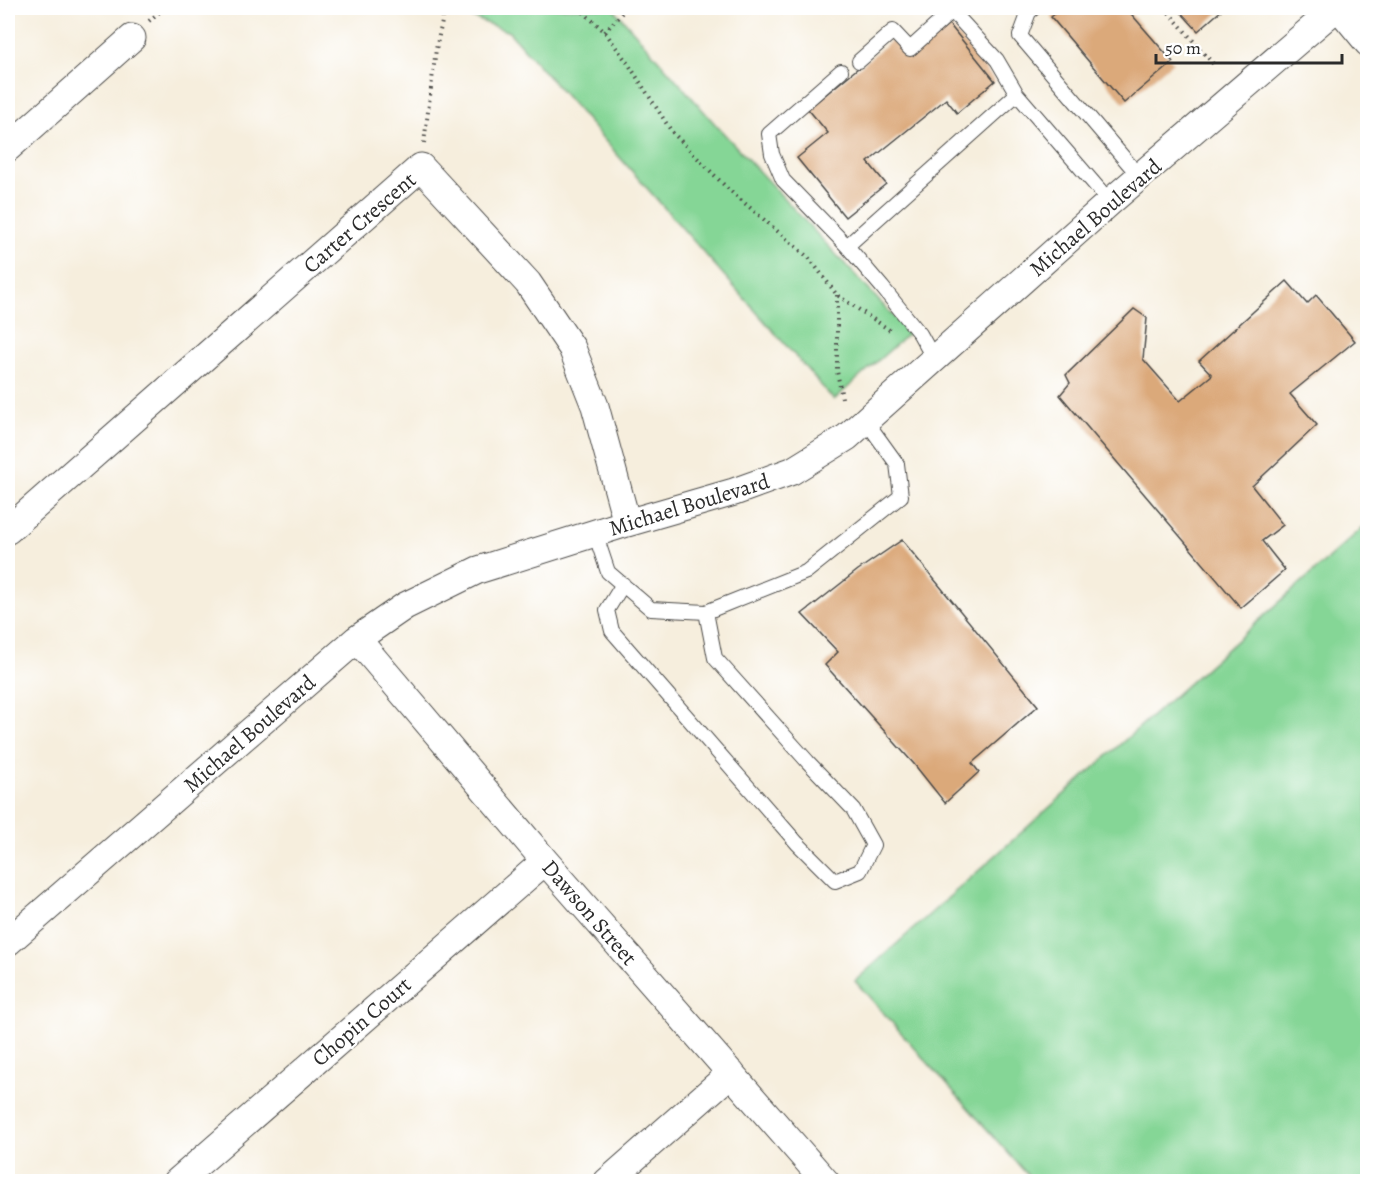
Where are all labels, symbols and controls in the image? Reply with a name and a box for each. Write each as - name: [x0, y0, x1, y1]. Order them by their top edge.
- scale bar: [1156, 27, 1342, 65]
- text: 50 m: [1165, 36, 1201, 60]
- street label: Michael Boulevard: [1023, 152, 1168, 284]
- street label: Carter Crescent: [297, 165, 423, 280]
- street label: Michael Boulevard: [605, 466, 773, 544]
- street label: Michael Boulevard: [177, 668, 322, 800]
- street label: Dawson Street: [535, 853, 644, 972]
- street label: Chopin Court: [306, 970, 418, 1073]

